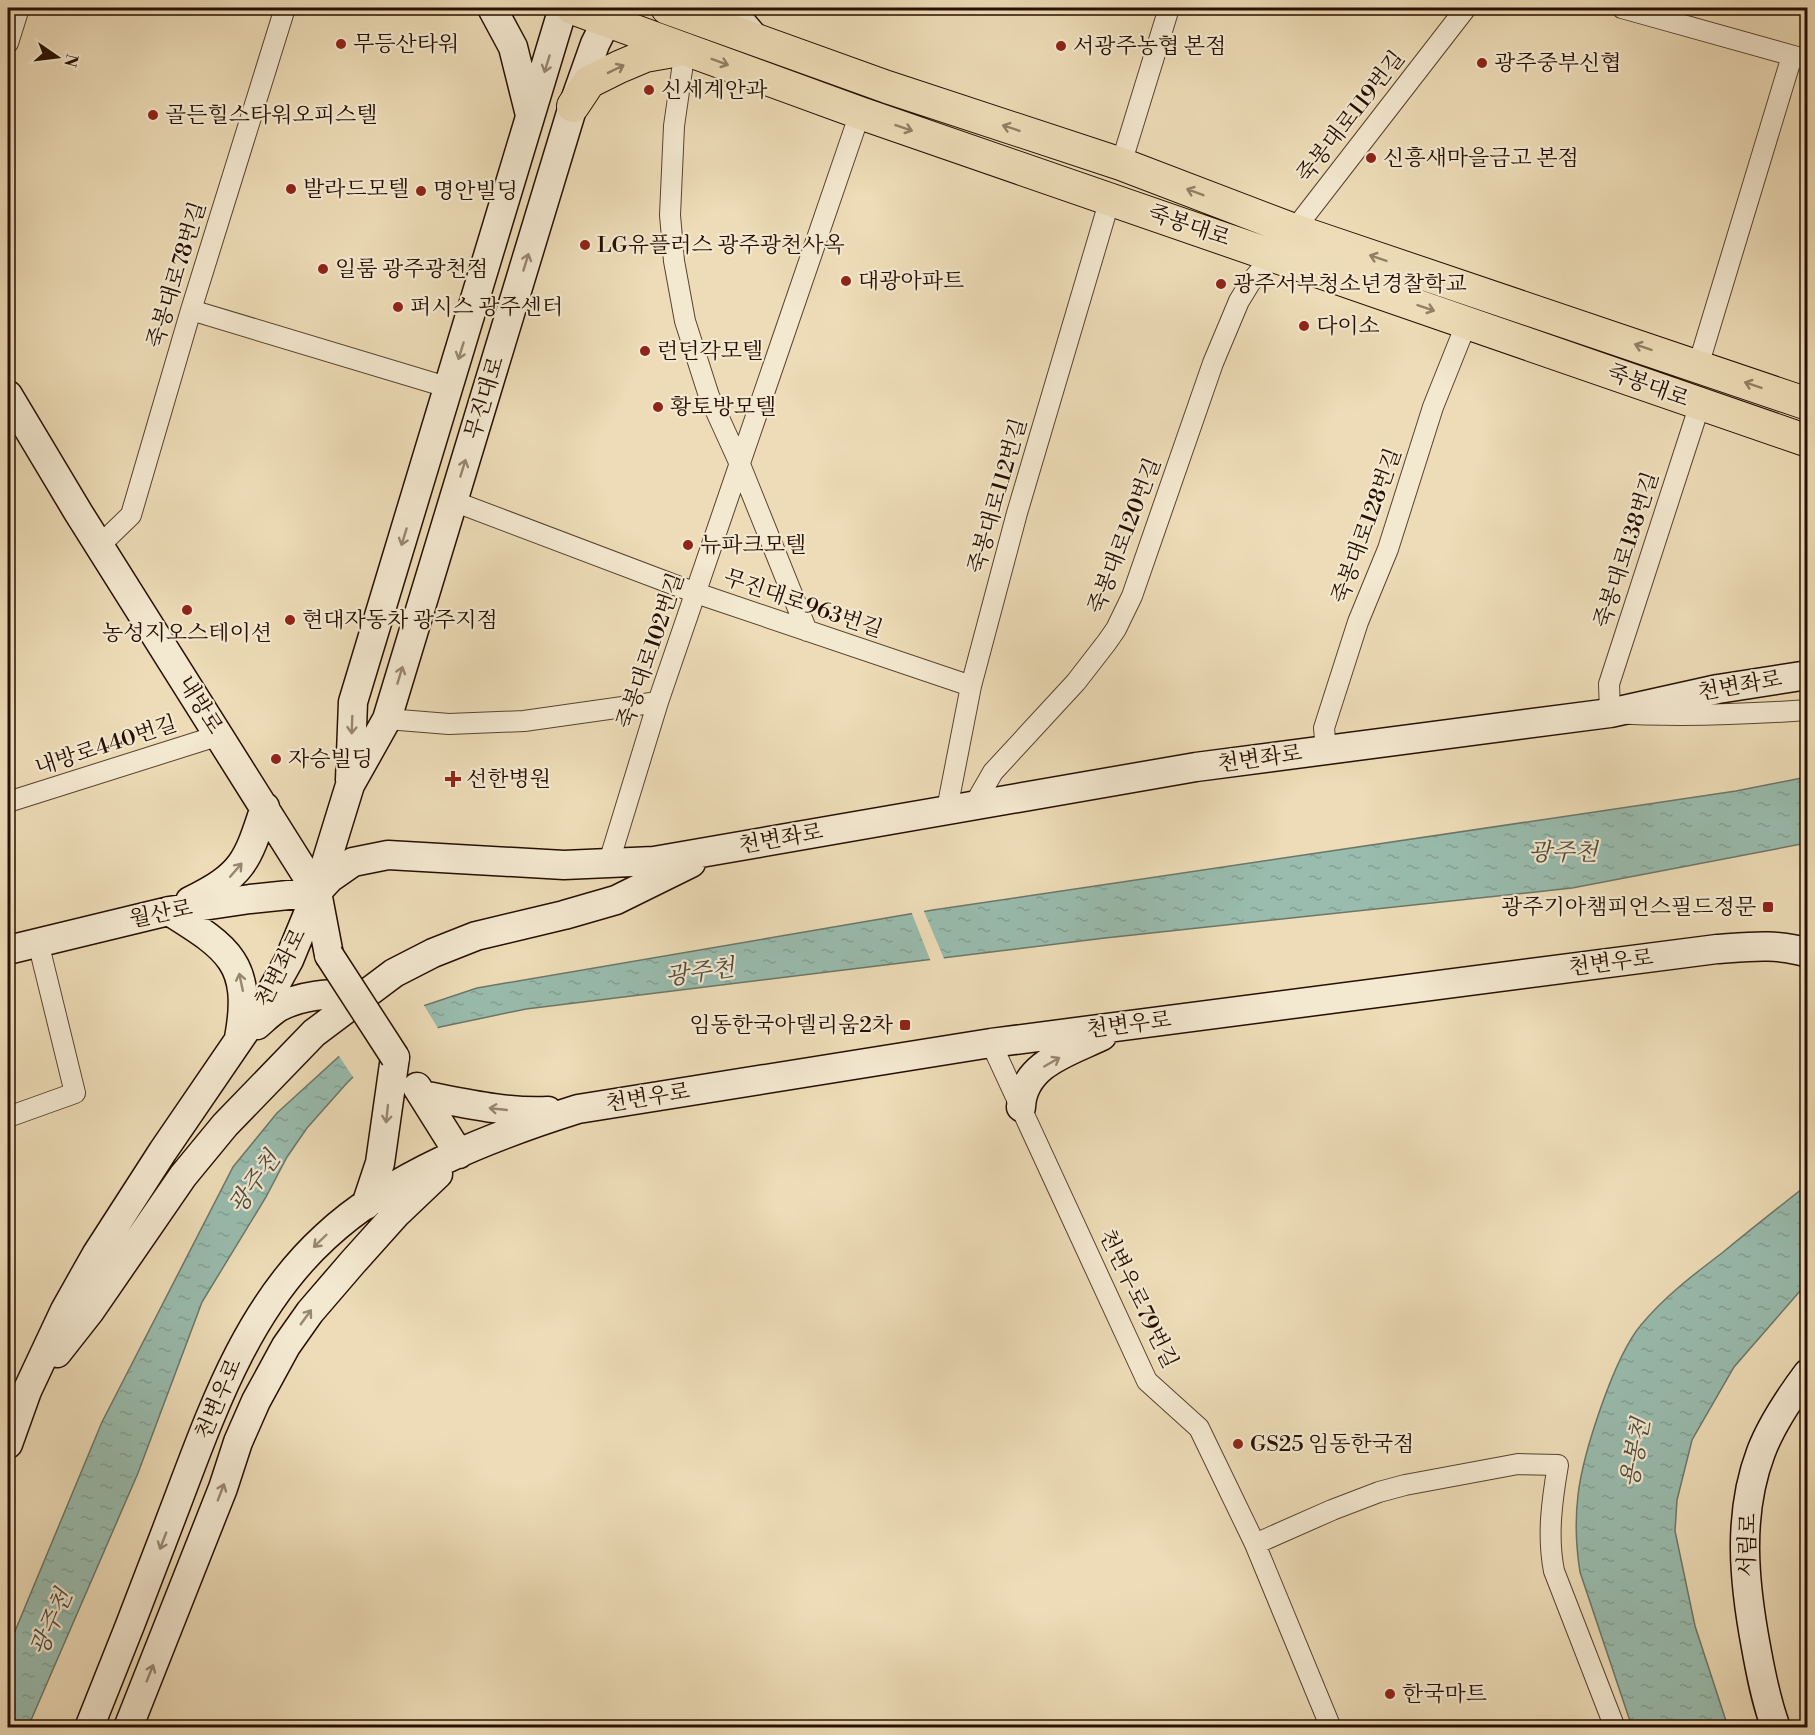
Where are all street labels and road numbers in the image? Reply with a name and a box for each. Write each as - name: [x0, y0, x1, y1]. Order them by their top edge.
- street label: 죽봉대로119번길: [1291, 46, 1411, 188]
- street label: 죽봉대로78번길: [142, 199, 212, 351]
- street label: 죽봉대로: [1144, 199, 1234, 253]
- street label: 무진대로: [460, 353, 510, 443]
- street label: 죽봉대로: [1603, 359, 1693, 413]
- street label: 죽봉대로112번길: [963, 415, 1033, 577]
- street label: 죽봉대로128번길: [1326, 445, 1408, 607]
- street label: 죽봉대로120번길: [1083, 454, 1167, 618]
- street label: 죽봉대로138번길: [1589, 468, 1665, 632]
- street label: 무진대로963번길: [720, 564, 886, 644]
- street label: 죽봉대로102번길: [612, 570, 690, 732]
- street label: 천변좌로: [1696, 665, 1784, 707]
- street label: 내방로: [172, 671, 228, 739]
- street label: 내방로440번길: [32, 710, 180, 782]
- street label: 천변좌로: [1216, 740, 1304, 778]
- street label: 천변좌로: [737, 818, 825, 860]
- street label: 월산로: [127, 895, 195, 933]
- street label: 천변좌로: [250, 924, 312, 1012]
- street label: 천변우로: [1567, 944, 1655, 982]
- street label: 천변우로: [1085, 1006, 1173, 1044]
- street label: 천변우로: [604, 1078, 692, 1118]
- street label: 천변우로79번길: [1093, 1225, 1183, 1373]
- street label: 천변우로: [190, 1355, 248, 1443]
- street label: 서림로: [1733, 1513, 1763, 1577]

